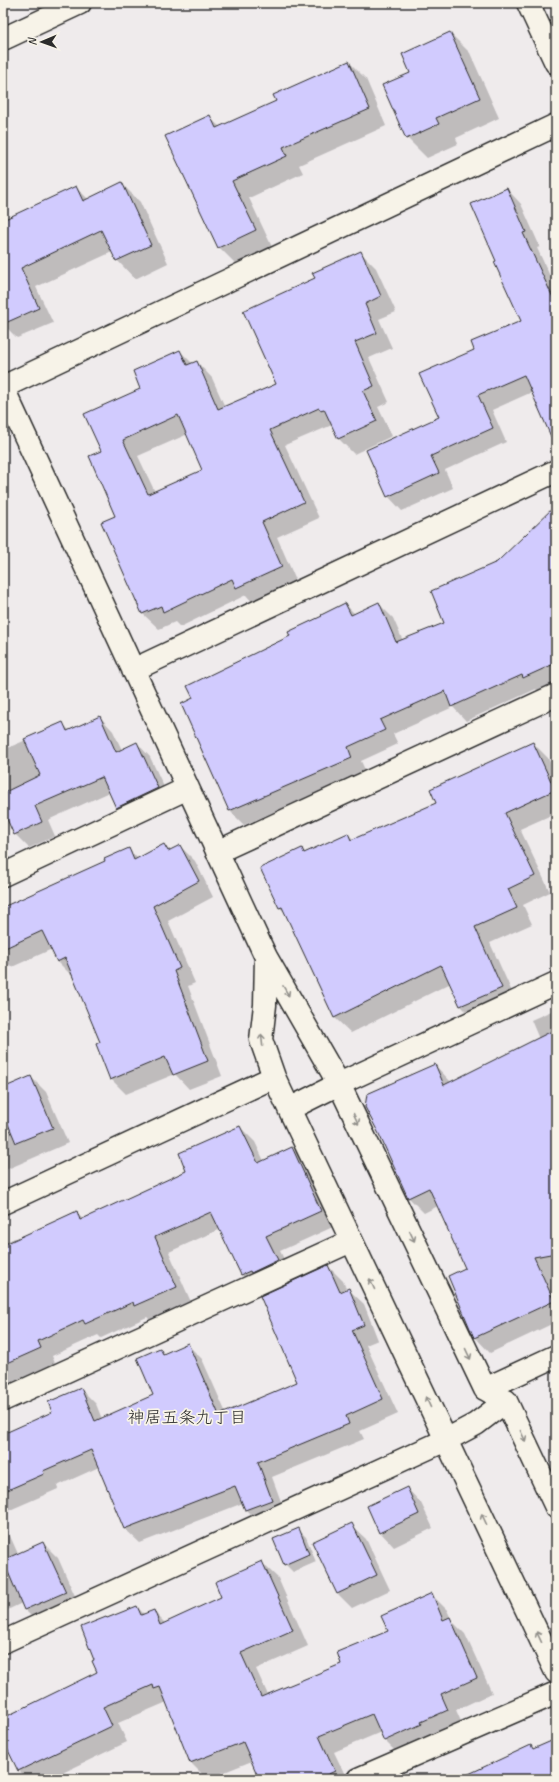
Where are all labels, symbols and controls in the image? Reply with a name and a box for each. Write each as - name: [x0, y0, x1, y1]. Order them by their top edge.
- north arrow: [22, 22, 62, 62]
- text: N: [25, 37, 39, 46]
- one-way arrow: [282, 985, 290, 997]
- one-way arrow: [259, 1033, 266, 1046]
- one-way arrow: [353, 1113, 360, 1125]
- one-way arrow: [409, 1230, 416, 1242]
- one-way arrow: [368, 1279, 375, 1291]
- one-way arrow: [465, 1347, 472, 1359]
- one-way arrow: [424, 1396, 431, 1408]
- district label: 神居五条九丁目: [128, 1407, 247, 1428]
- one-way arrow: [520, 1430, 527, 1442]
- one-way arrow: [480, 1514, 487, 1526]
- one-way arrow: [535, 1631, 542, 1643]

